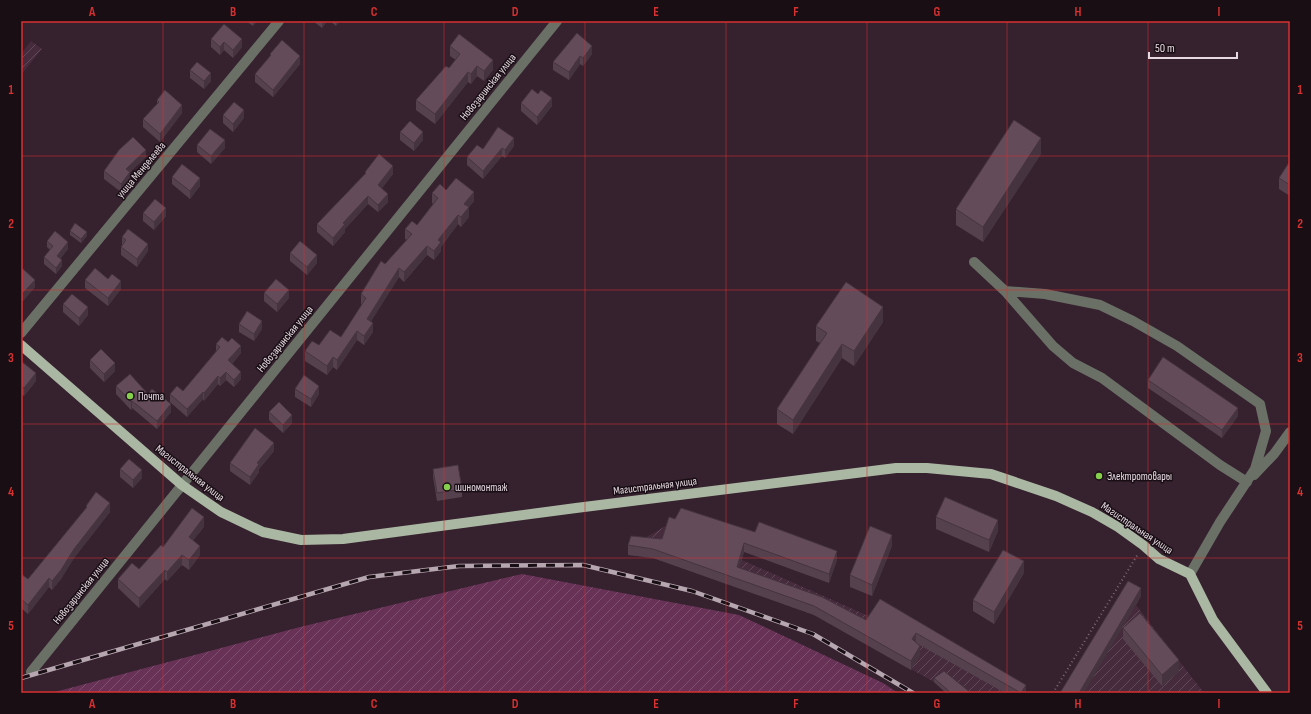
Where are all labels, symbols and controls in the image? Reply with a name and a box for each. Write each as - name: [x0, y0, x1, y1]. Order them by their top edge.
- text: A: [88, 4, 96, 20]
- text: B: [230, 4, 236, 20]
- text: C: [371, 4, 378, 20]
- text: D: [512, 4, 519, 20]
- text: E: [653, 4, 659, 20]
- text: F: [793, 4, 799, 20]
- text: G: [934, 4, 941, 20]
- text: H: [1075, 4, 1082, 20]
- text: I: [1218, 4, 1221, 20]
- scale bar: [1149, 34, 1237, 60]
- text: 50 m: [1155, 41, 1175, 56]
- street label: Новозаринская улица: [457, 51, 519, 123]
- text: 1: [8, 82, 14, 98]
- text: 1: [1297, 82, 1303, 98]
- street label: улица Менделеева: [114, 139, 168, 201]
- text: 2: [8, 216, 14, 232]
- text: 2: [1297, 216, 1303, 232]
- street label: Новозаринская улица: [254, 303, 316, 375]
- text: 3: [8, 350, 14, 366]
- text: 3: [1297, 350, 1303, 366]
- place label: Почта: [138, 390, 164, 403]
- marker: Почта: [125, 391, 135, 401]
- street label: Магистральная улица: [153, 442, 227, 504]
- place label: Электротовары: [1107, 470, 1172, 483]
- marker: Электротовары: [1094, 471, 1104, 481]
- street label: Магистральная улица: [612, 474, 698, 498]
- place label: шиномонтаж: [455, 481, 508, 494]
- marker: шиномонтаж: [442, 482, 452, 492]
- text: 4: [8, 484, 14, 500]
- text: 4: [1297, 484, 1303, 500]
- street label: Магистральная улица: [1099, 499, 1175, 557]
- street label: Новозаринская улица: [50, 555, 112, 627]
- text: 5: [8, 618, 14, 634]
- text: 5: [1297, 618, 1303, 634]
- text: A: [88, 696, 96, 712]
- text: B: [230, 696, 236, 712]
- text: C: [371, 696, 378, 712]
- text: D: [512, 696, 519, 712]
- text: E: [653, 696, 659, 712]
- text: F: [793, 696, 799, 712]
- text: G: [934, 696, 941, 712]
- text: H: [1075, 696, 1082, 712]
- text: I: [1218, 696, 1221, 712]

